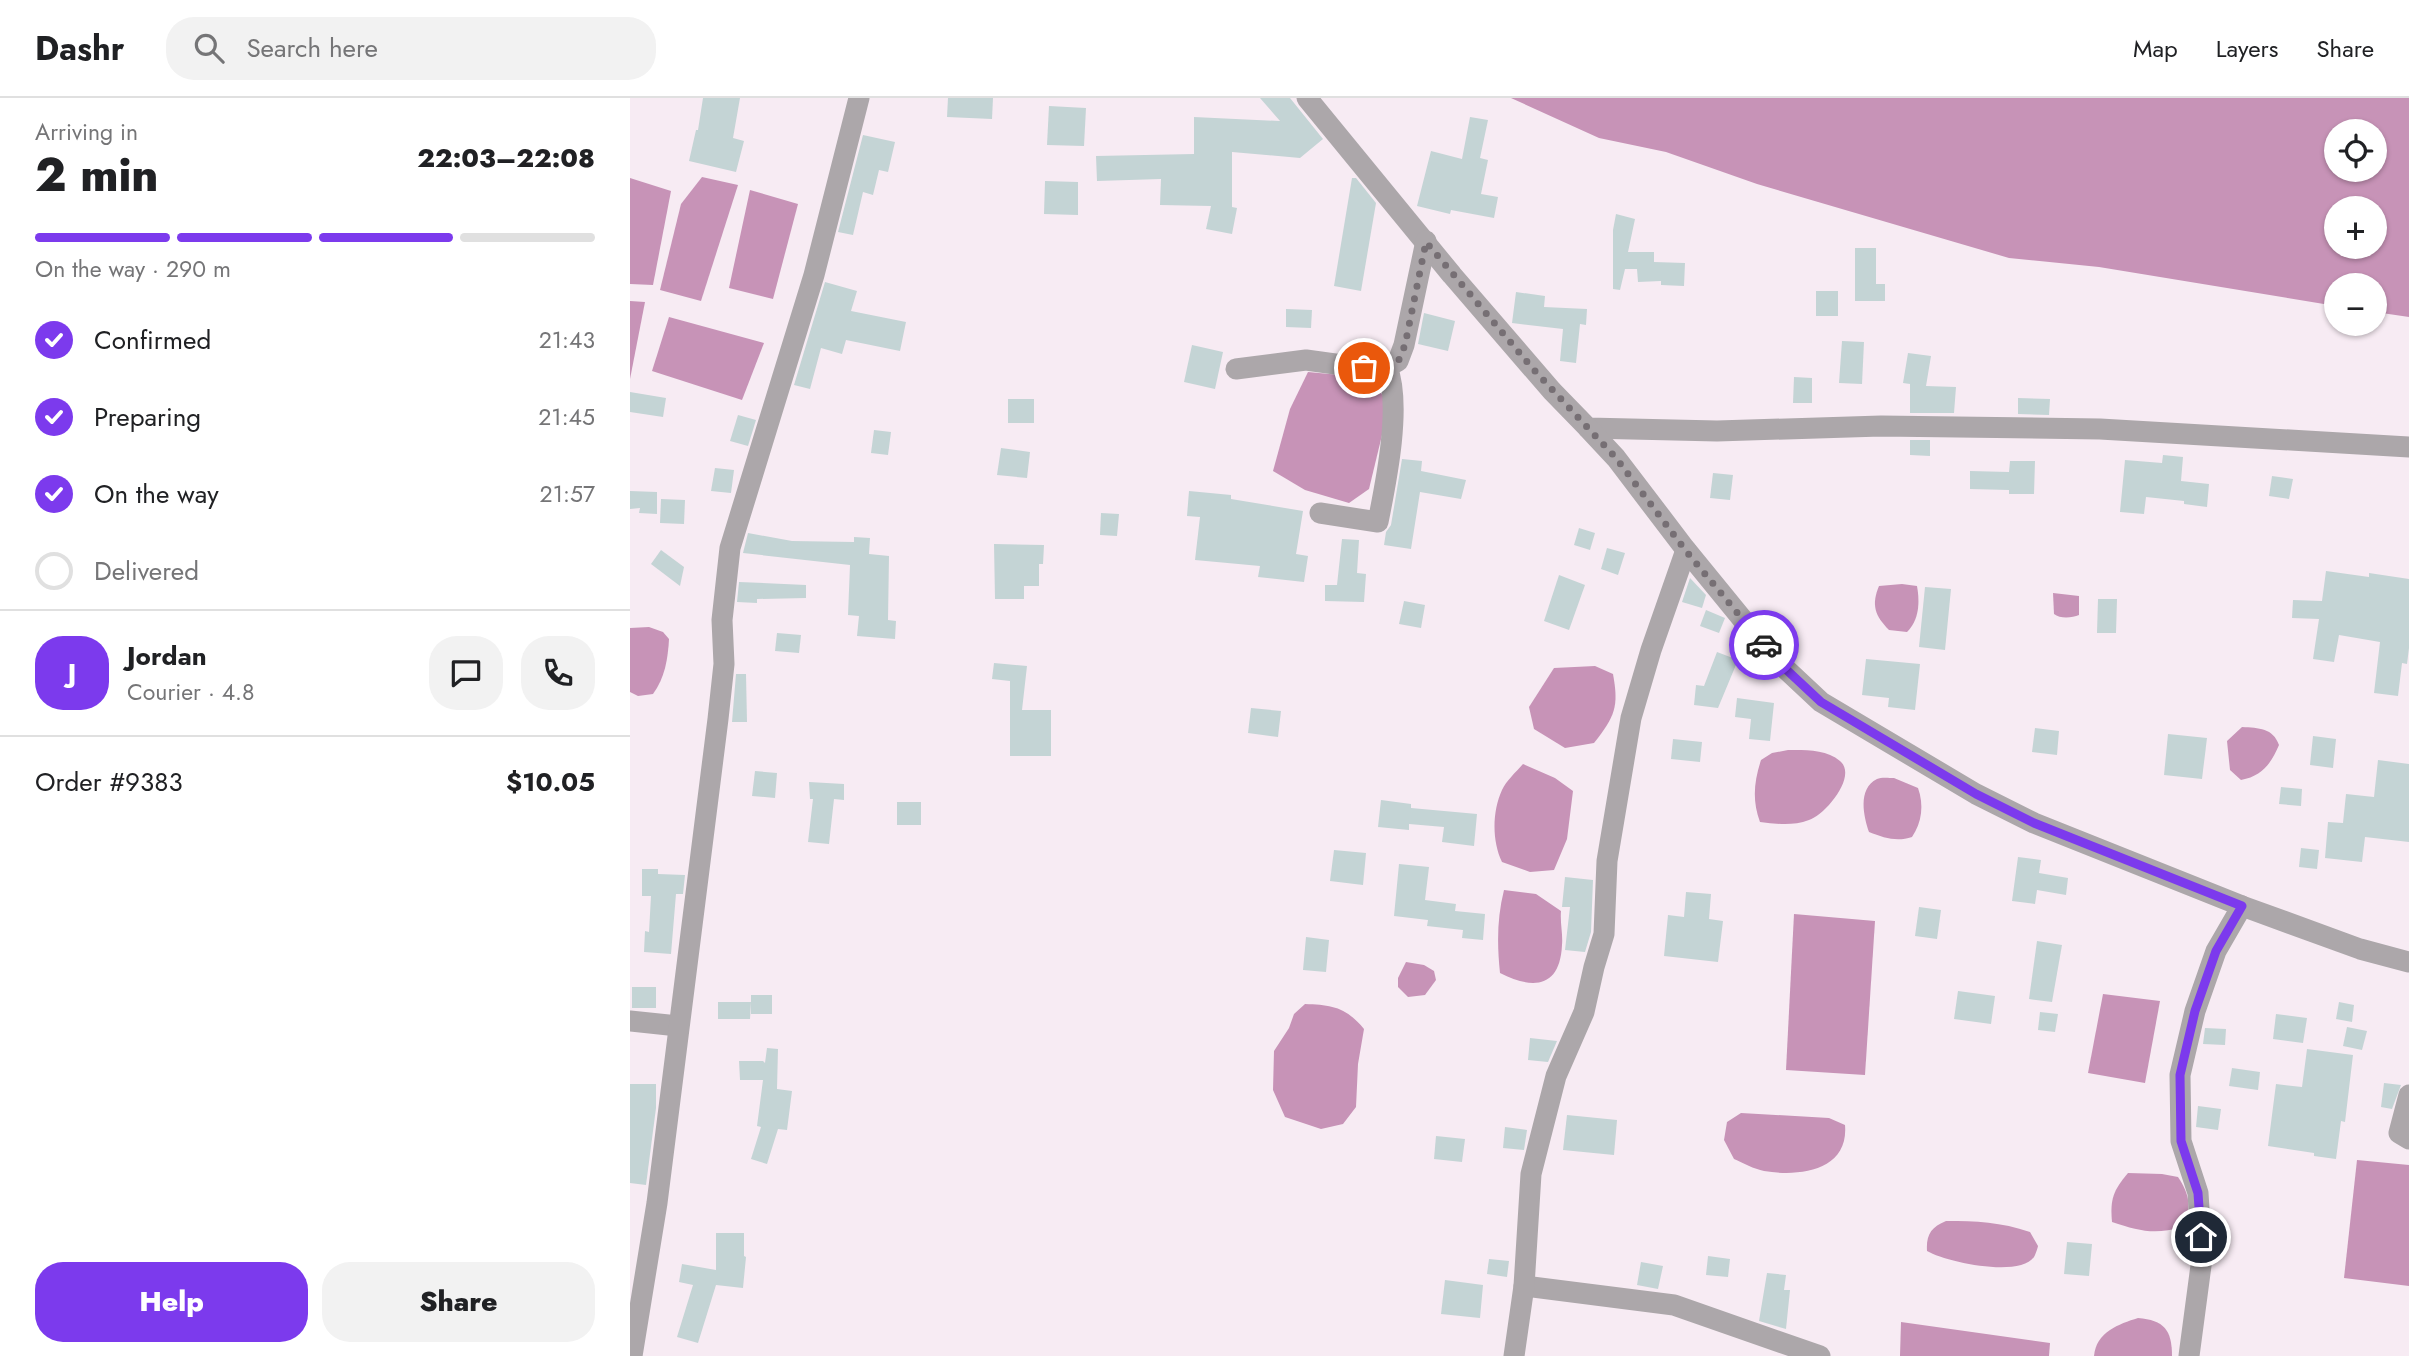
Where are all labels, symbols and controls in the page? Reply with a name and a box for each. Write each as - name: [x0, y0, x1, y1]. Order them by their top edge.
- search box: [166, 17, 656, 80]
- text: Dashr: [35, 25, 124, 72]
- icon: search: [190, 29, 228, 67]
- text: Search here: [246, 29, 378, 67]
- text: Map: [2133, 31, 2178, 66]
- text: Layers: [2216, 31, 2278, 66]
- text: Share: [2316, 31, 2374, 66]
- text: Arriving in: [35, 115, 138, 149]
- map controls: [2324, 119, 2387, 336]
- button: locate: [2324, 119, 2387, 182]
- text: 22:03–22:08: [417, 139, 595, 177]
- text: 2 min: [35, 142, 159, 208]
- button: +: [2324, 196, 2387, 259]
- text: On the way · 290 m: [35, 252, 231, 286]
- button: −: [2324, 273, 2387, 336]
- icon: check: [35, 321, 73, 359]
- text: Confirmed: [94, 321, 211, 359]
- text: 21:43: [539, 323, 595, 357]
- pin: [1334, 338, 1394, 398]
- icon: bag: [1345, 349, 1383, 387]
- icon: check: [35, 398, 73, 436]
- text: Preparing: [94, 398, 201, 436]
- text: 21:45: [538, 400, 595, 434]
- icon: check: [35, 475, 73, 513]
- text: On the way: [94, 475, 219, 513]
- text: 21:57: [540, 477, 595, 511]
- text: Delivered: [94, 552, 199, 590]
- courier: [1729, 610, 1799, 680]
- icon: car: [1745, 626, 1783, 664]
- button: chat: [429, 636, 503, 710]
- button: phone: [521, 636, 595, 710]
- text: Jordan: [127, 637, 207, 675]
- text: J: [68, 654, 76, 692]
- text: Courier · 4.8: [127, 675, 255, 709]
- text: Order #9383: [35, 763, 183, 801]
- text: $10.05: [506, 763, 595, 801]
- pin: [2171, 1207, 2231, 1267]
- icon: home: [2182, 1218, 2220, 1256]
- button: Help: [35, 1262, 308, 1342]
- button: Share: [322, 1262, 595, 1342]

